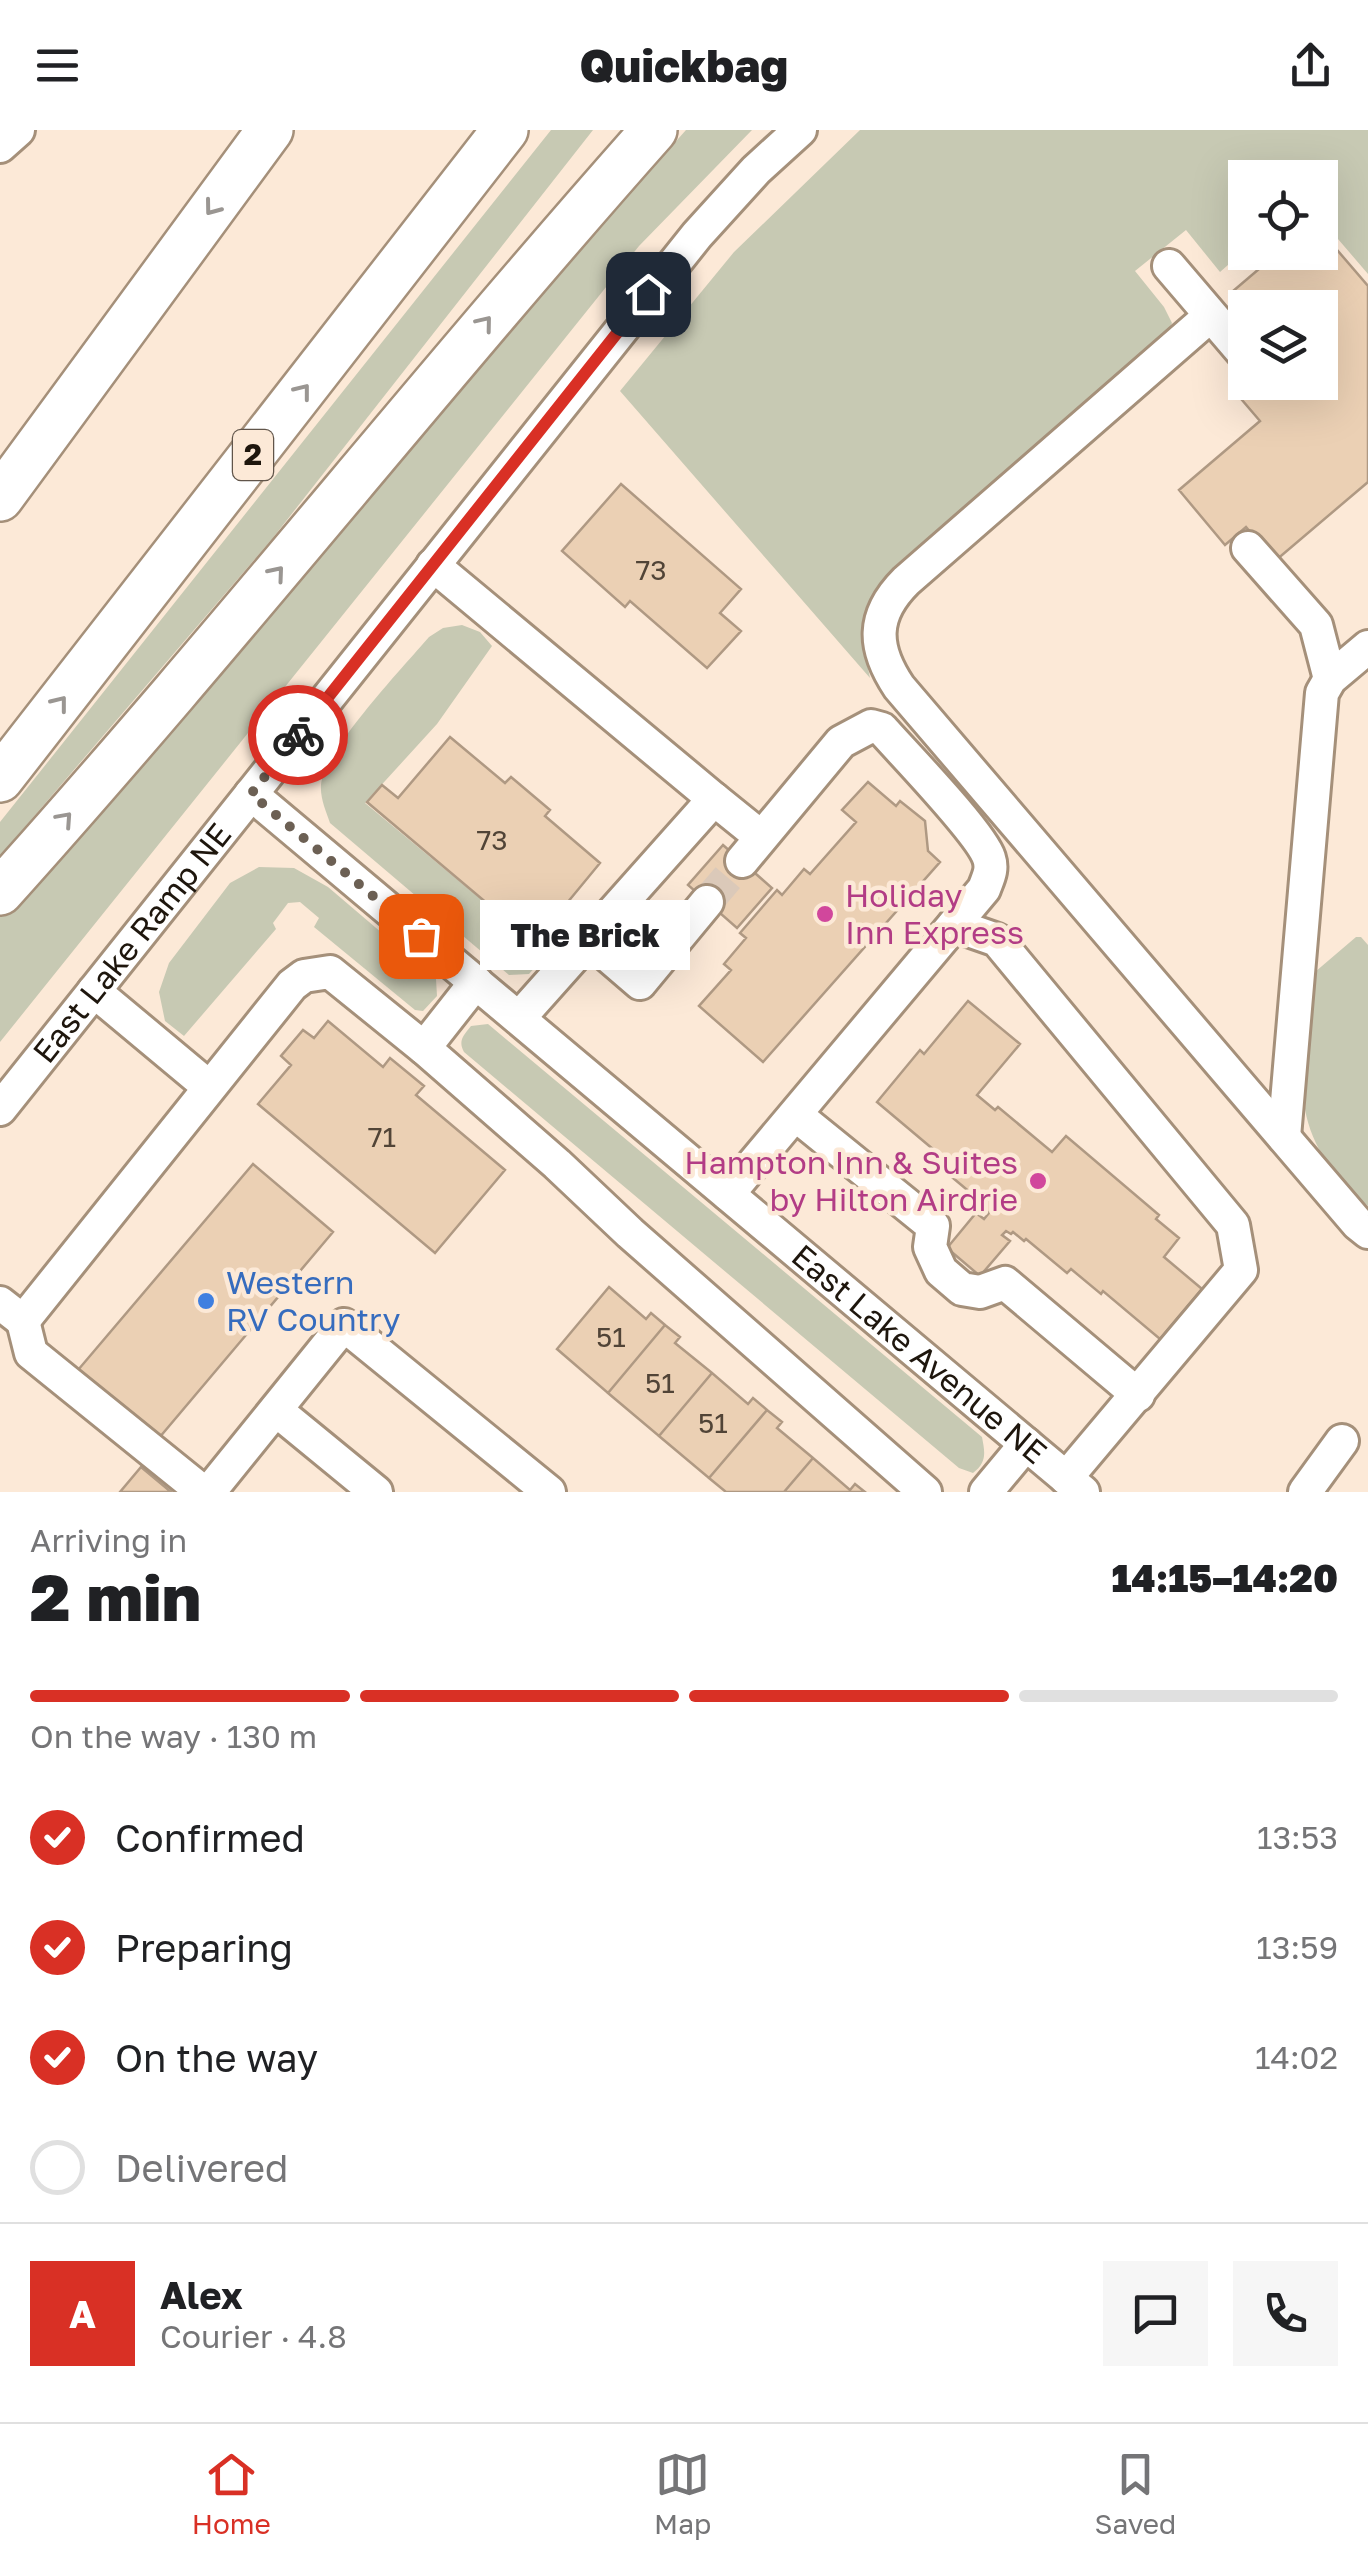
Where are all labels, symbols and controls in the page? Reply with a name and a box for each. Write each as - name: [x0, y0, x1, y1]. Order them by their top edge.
- icon: menu: [30, 38, 85, 93]
- text: Quickbag: [580, 38, 788, 92]
- icon: share: [1283, 38, 1338, 93]
- map controls: [1228, 160, 1338, 400]
- button: locate: [1228, 160, 1338, 270]
- one-way arrow: [206, 197, 223, 215]
- pin: [606, 252, 691, 337]
- icon: home: [621, 267, 676, 322]
- button: layers: [1228, 290, 1338, 400]
- one-way arrow: [473, 317, 491, 335]
- one-way arrow: [291, 384, 309, 402]
- road number: 2: [233, 430, 273, 480]
- house number: 73: [635, 553, 667, 586]
- one-way arrow: [265, 566, 283, 584]
- courier: [248, 685, 348, 785]
- one-way arrow: [48, 696, 66, 714]
- icon: bike: [271, 708, 326, 763]
- one-way arrow: [54, 812, 72, 831]
- street label: East Lake Ramp NE: [25, 815, 238, 1070]
- house number: 73: [476, 823, 508, 856]
- place label: Holiday Inn Express: [845, 876, 1024, 951]
- pin: [379, 894, 464, 979]
- callout: The Brick: [481, 901, 691, 971]
- marker: Holiday Inn Express: [814, 903, 836, 925]
- icon: bag: [394, 909, 449, 964]
- text: The Brick: [510, 916, 660, 954]
- house number: 71: [368, 1120, 396, 1153]
- place label: Hampton Inn & Suites by Hilton Airdrie: [684, 1143, 1018, 1218]
- marker: Hampton Inn & Suites by Hilton Airdrie: [1027, 1170, 1049, 1192]
- street label: East Lake Avenue NE: [785, 1236, 1055, 1471]
- place label: Western RV Country: [226, 1263, 400, 1338]
- marker: Western RV Country: [195, 1290, 217, 1312]
- house number: 51: [596, 1320, 626, 1353]
- house number: 51: [645, 1366, 675, 1399]
- house number: 51: [698, 1406, 728, 1439]
- text: Arriving in: [30, 1521, 187, 1559]
- text: 14:15–14:20: [1112, 1555, 1338, 1600]
- text: 2 min: [30, 1557, 201, 1635]
- text: On the way · 130 m: [30, 1717, 317, 1755]
- icon: check: [30, 1810, 85, 1865]
- text: Confirmed: [115, 1815, 305, 1860]
- text: 13:53: [1257, 1818, 1338, 1856]
- icon: check: [30, 1920, 85, 1975]
- text: Preparing: [115, 1925, 293, 1970]
- text: 13:59: [1256, 1928, 1338, 1966]
- icon: check: [30, 2030, 85, 2085]
- text: On the way: [115, 2035, 318, 2080]
- text: 14:02: [1255, 2038, 1338, 2076]
- text: Delivered: [115, 2145, 288, 2190]
- button: chat: [1103, 2261, 1208, 2366]
- button: phone: [1233, 2261, 1338, 2366]
- text: Alex: [160, 2272, 243, 2317]
- text: A: [69, 2291, 96, 2336]
- text: Courier · 4.8: [160, 2317, 347, 2355]
- tab: Home: [192, 2447, 271, 2540]
- tab: Map: [654, 2447, 711, 2540]
- tab: Saved: [1095, 2447, 1176, 2540]

